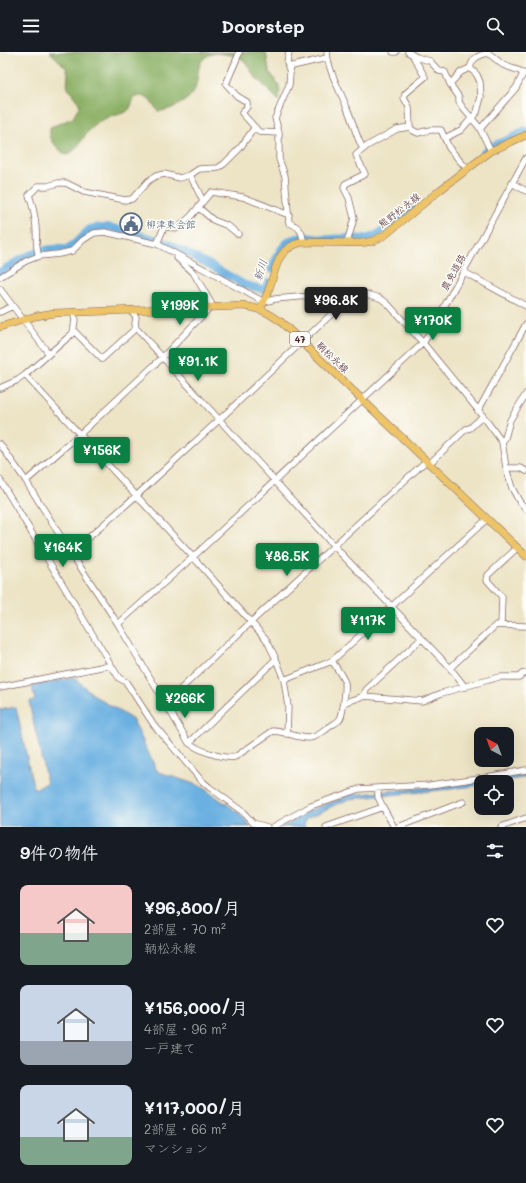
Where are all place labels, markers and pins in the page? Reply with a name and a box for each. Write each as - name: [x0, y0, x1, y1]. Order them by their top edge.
- public building icon: 柳津東会館: [118, 211, 144, 237]
- place label: 柳津東会館: [146, 217, 196, 231]
- pin: ¥96.8K: [303, 287, 369, 321]
- pin: ¥199K: [152, 292, 208, 326]
- pin: ¥170K: [405, 307, 461, 341]
- pin: ¥91.1K: [165, 348, 231, 382]
- pin: ¥156K: [74, 437, 130, 471]
- pin: ¥164K: [35, 534, 91, 568]
- pin: ¥86.5K: [254, 543, 320, 577]
- pin: ¥117K: [340, 607, 396, 641]
- pin: ¥266K: [157, 685, 213, 719]

